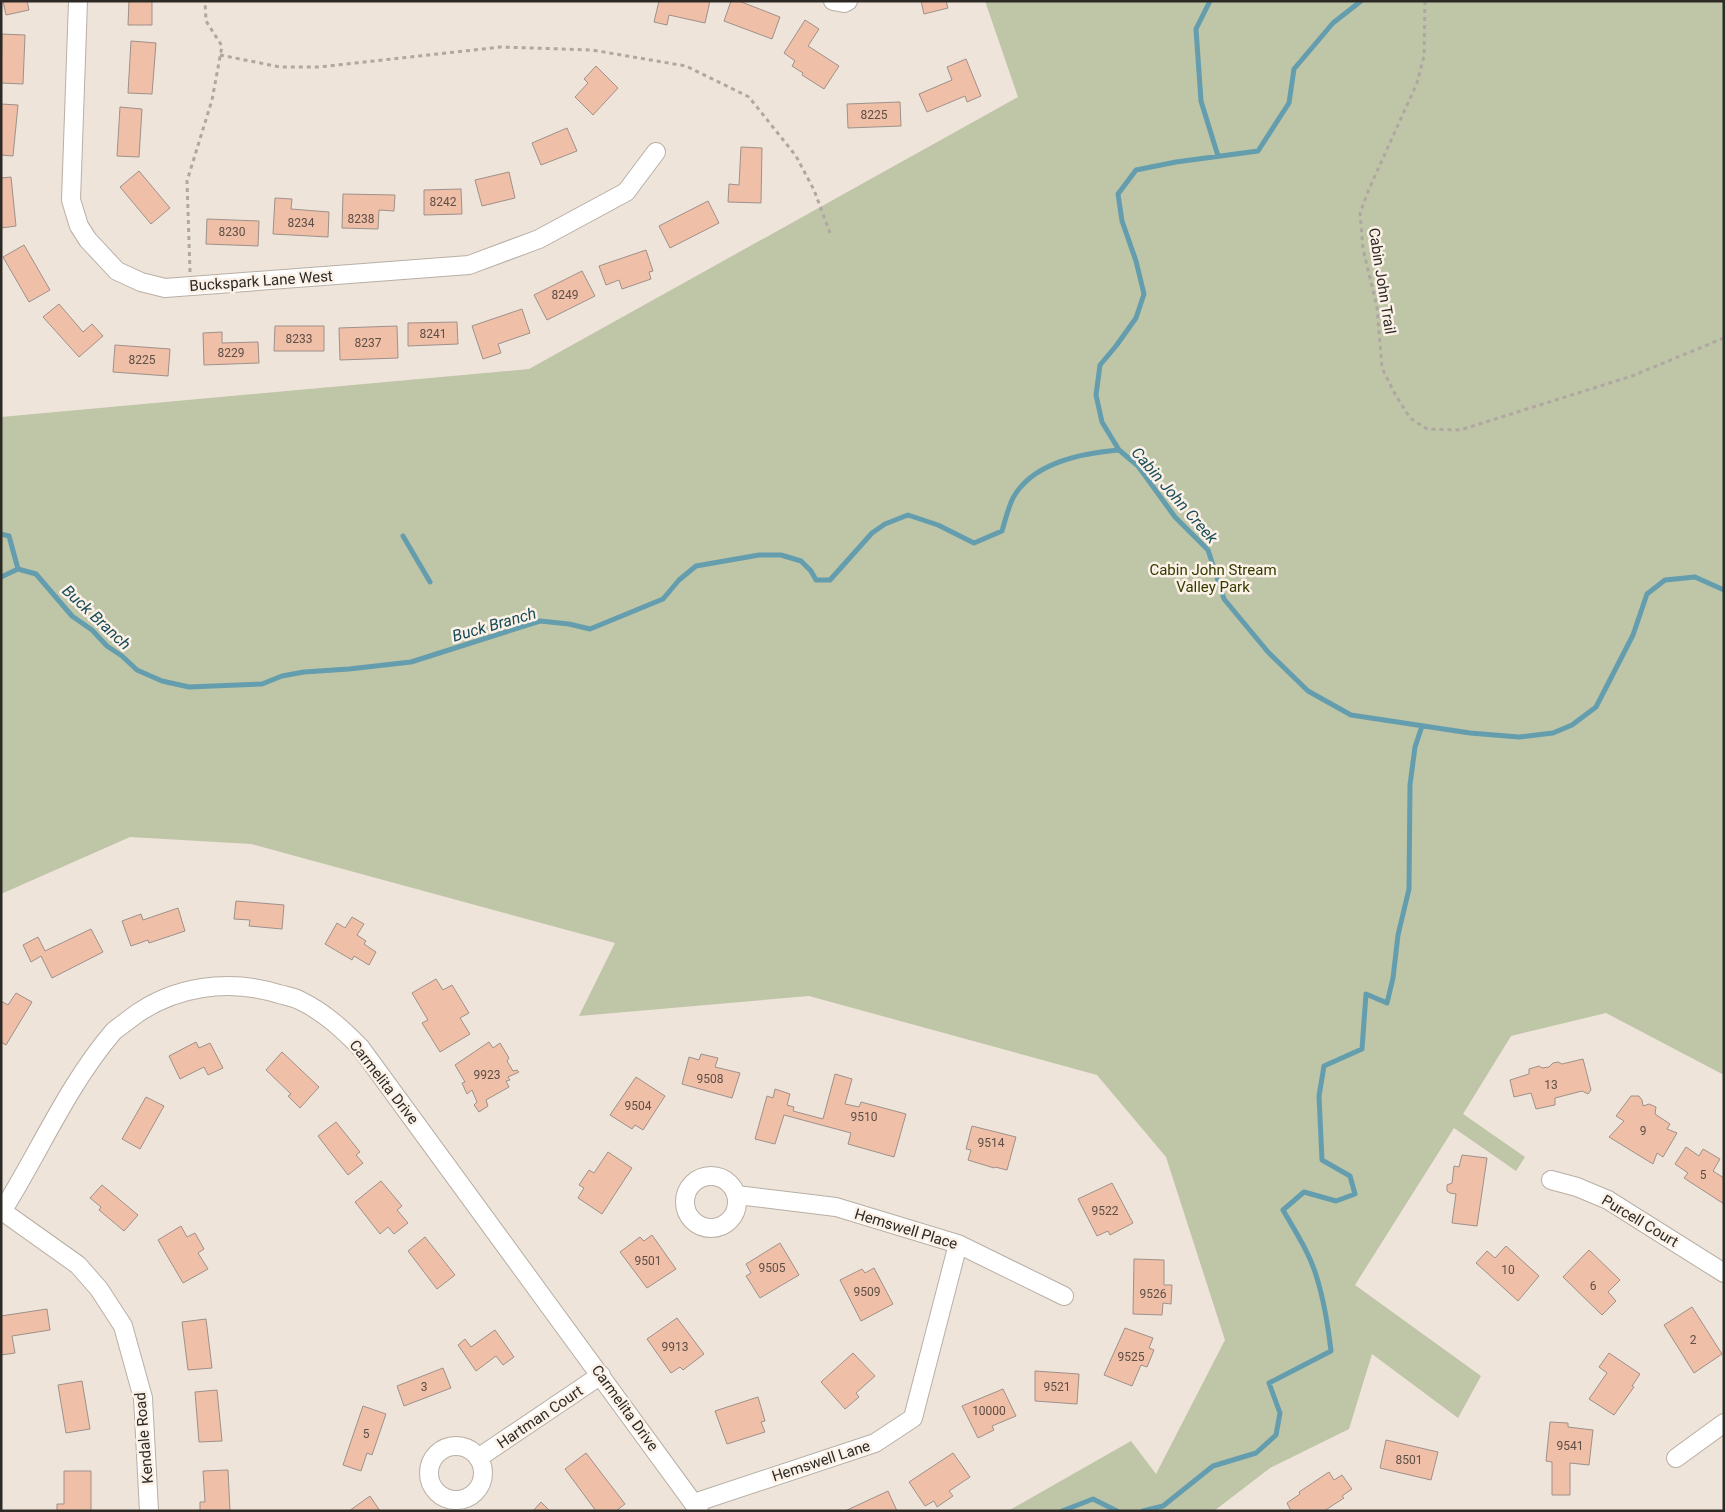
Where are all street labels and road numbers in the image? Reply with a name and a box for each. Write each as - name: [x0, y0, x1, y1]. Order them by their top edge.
- street label: Cabin John Trail: [1365, 227, 1399, 335]
- street label: Buckspark Lane West: [189, 267, 333, 295]
- street label: Carmelita Drive: [346, 1036, 422, 1128]
- street label: Purcell Court: [1598, 1191, 1682, 1251]
- street label: Hemswell Place: [852, 1205, 960, 1253]
- street label: Carmelita Drive: [588, 1361, 662, 1455]
- street label: Hartman Court: [494, 1382, 586, 1452]
- street label: Kendale Road: [131, 1391, 157, 1485]
- street label: Hemswell Lane: [770, 1437, 872, 1485]

